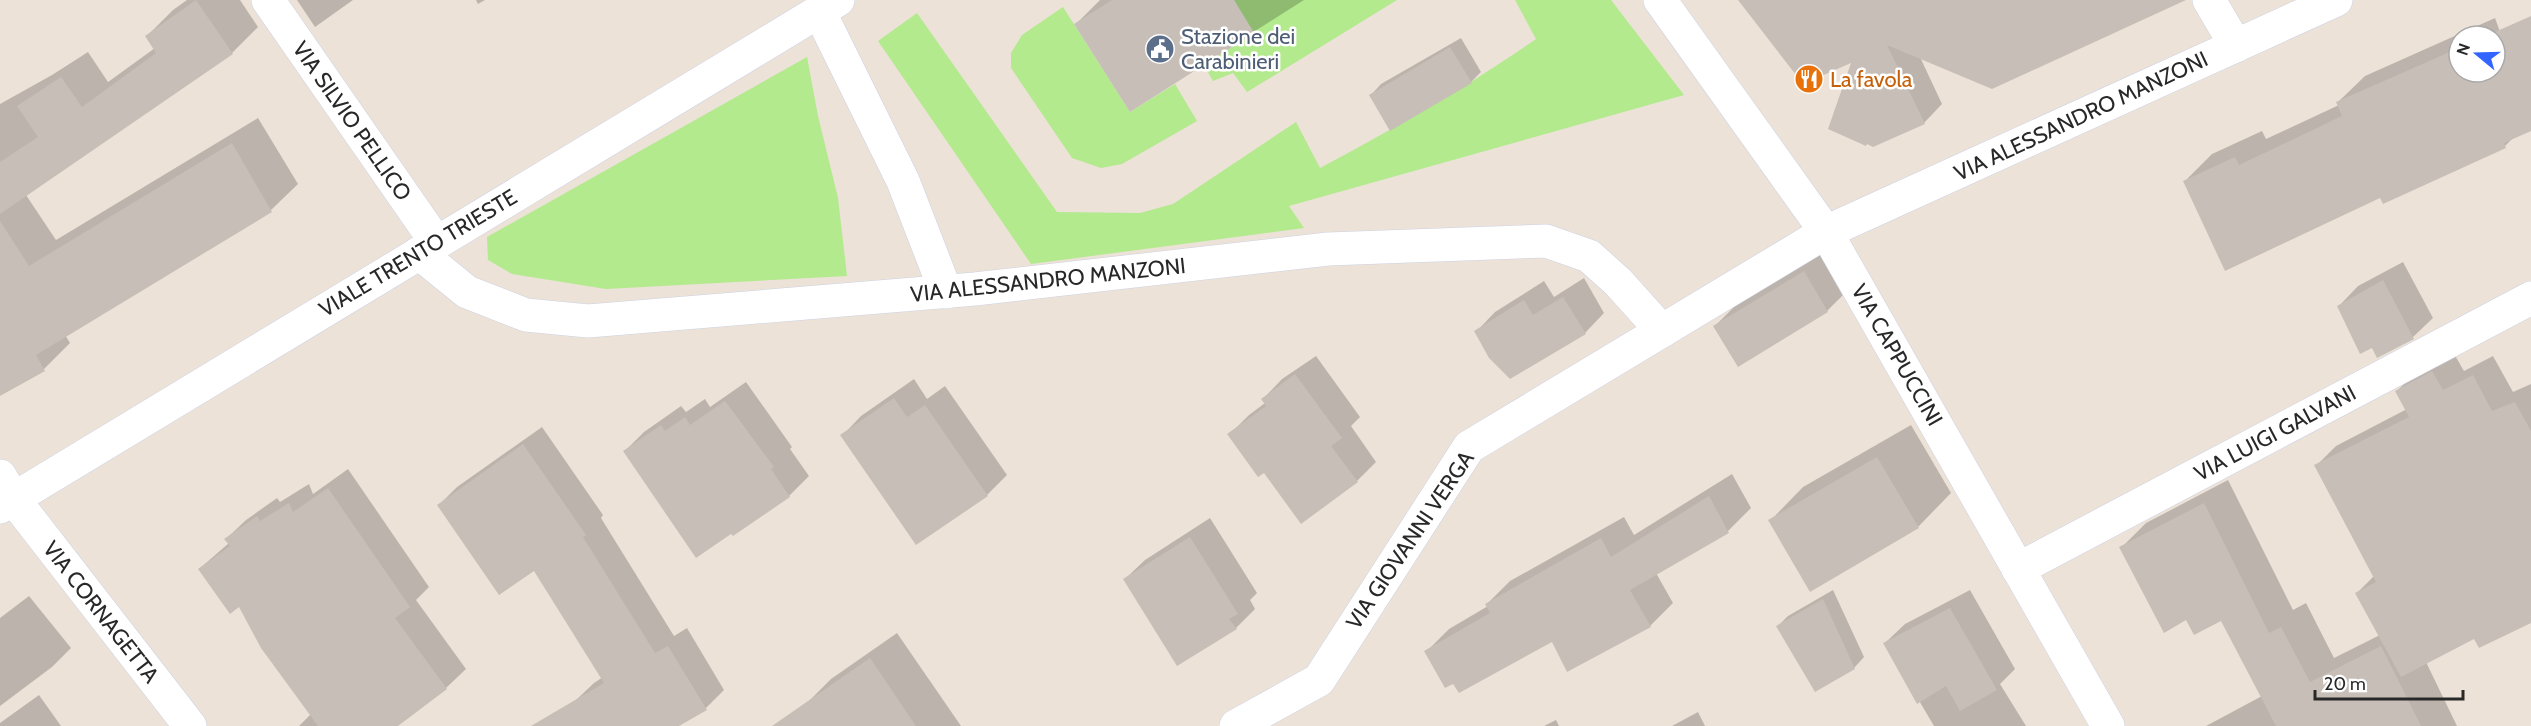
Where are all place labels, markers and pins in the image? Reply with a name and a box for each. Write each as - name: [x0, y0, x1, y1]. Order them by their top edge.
- place label: Stazione dei Carabinieri: [1181, 23, 1295, 75]
- public building icon: Stazione dei Carabinieri: [1144, 33, 1176, 65]
- restaurant icon: La favola: [1793, 63, 1825, 95]
- place label: La favola: [1830, 66, 1913, 93]

